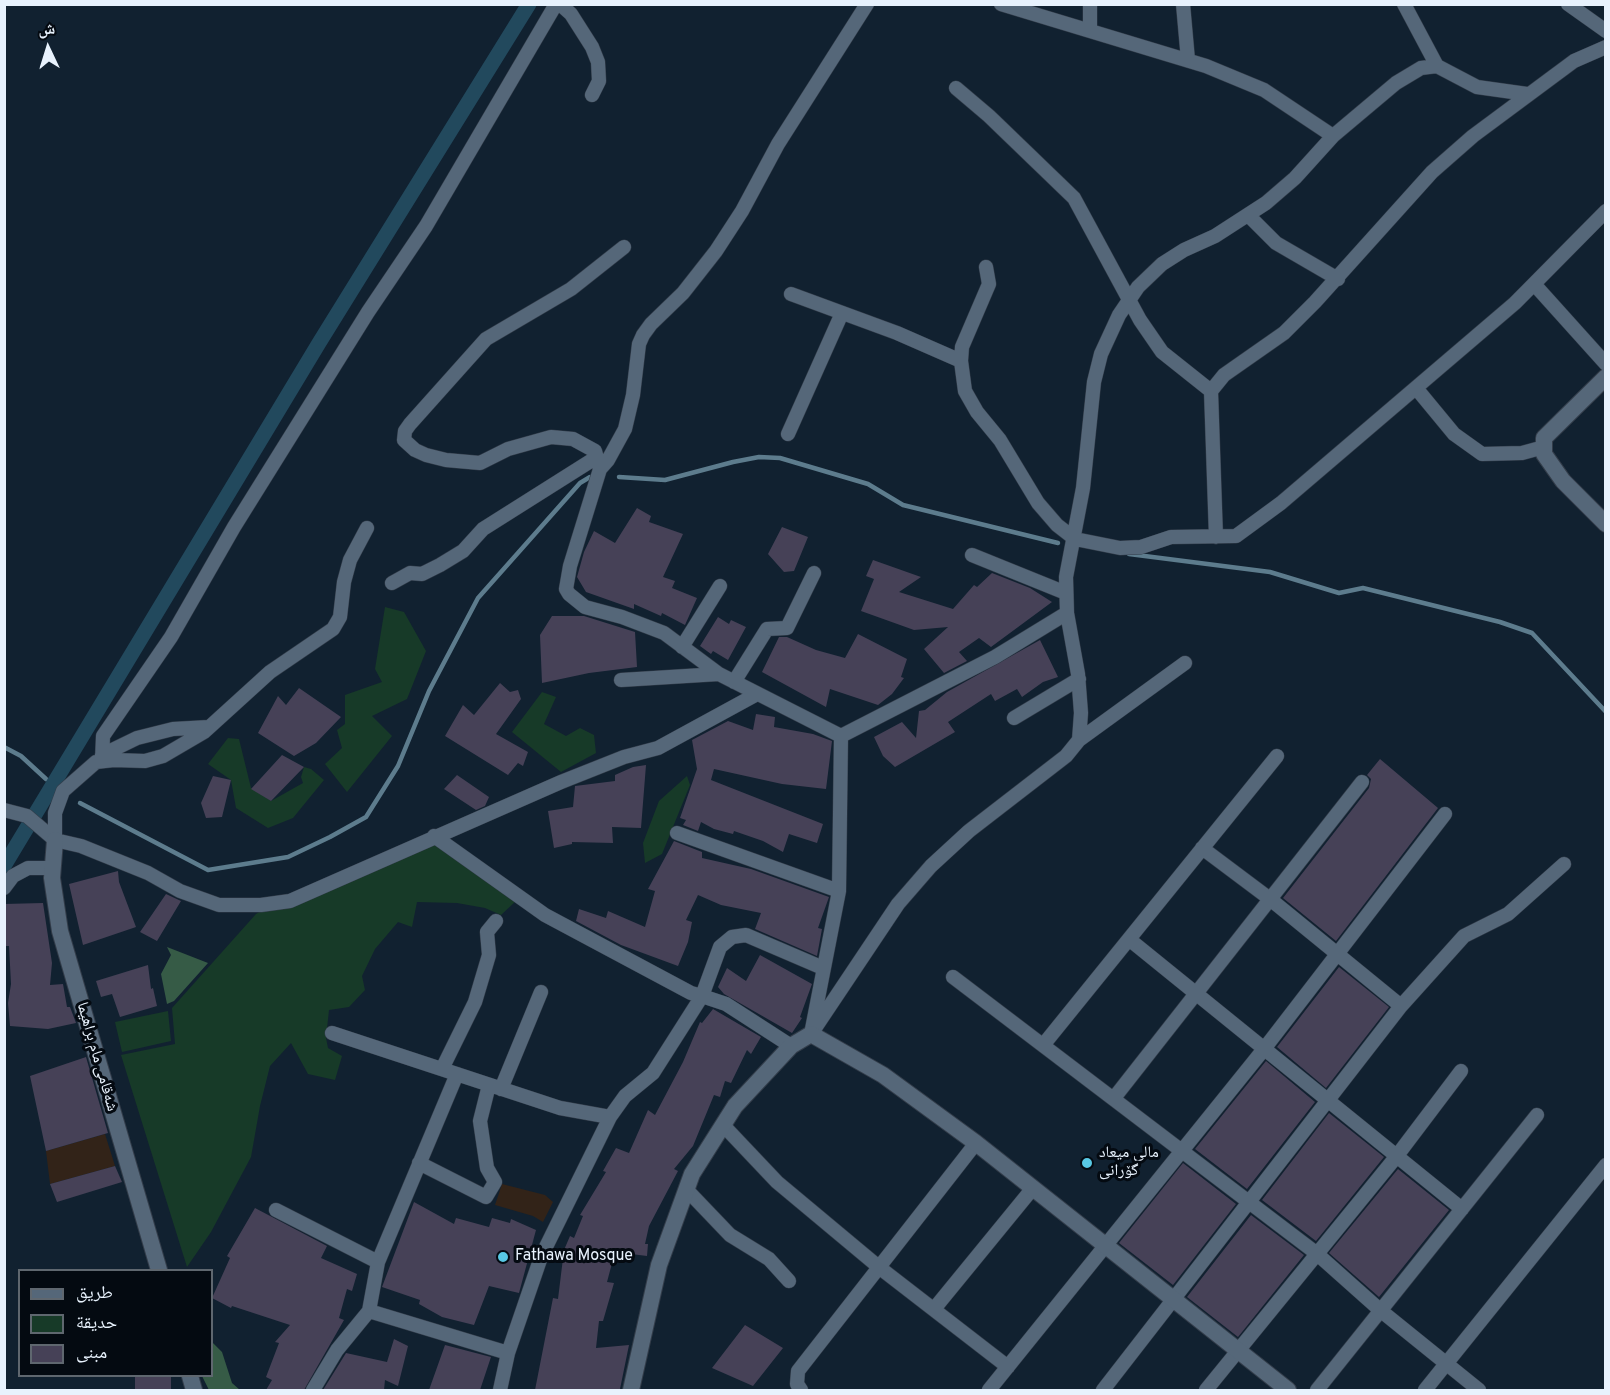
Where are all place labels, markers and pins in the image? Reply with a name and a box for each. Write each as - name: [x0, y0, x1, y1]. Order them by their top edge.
- place label: مالی میعاد گۆرانی: [1099, 1144, 1159, 1182]
- marker: مالی میعاد گۆرانی: [1080, 1156, 1094, 1170]
- place label: Fathawa Mosque: [515, 1247, 633, 1267]
- marker: Fathawa Mosque: [496, 1250, 510, 1264]

